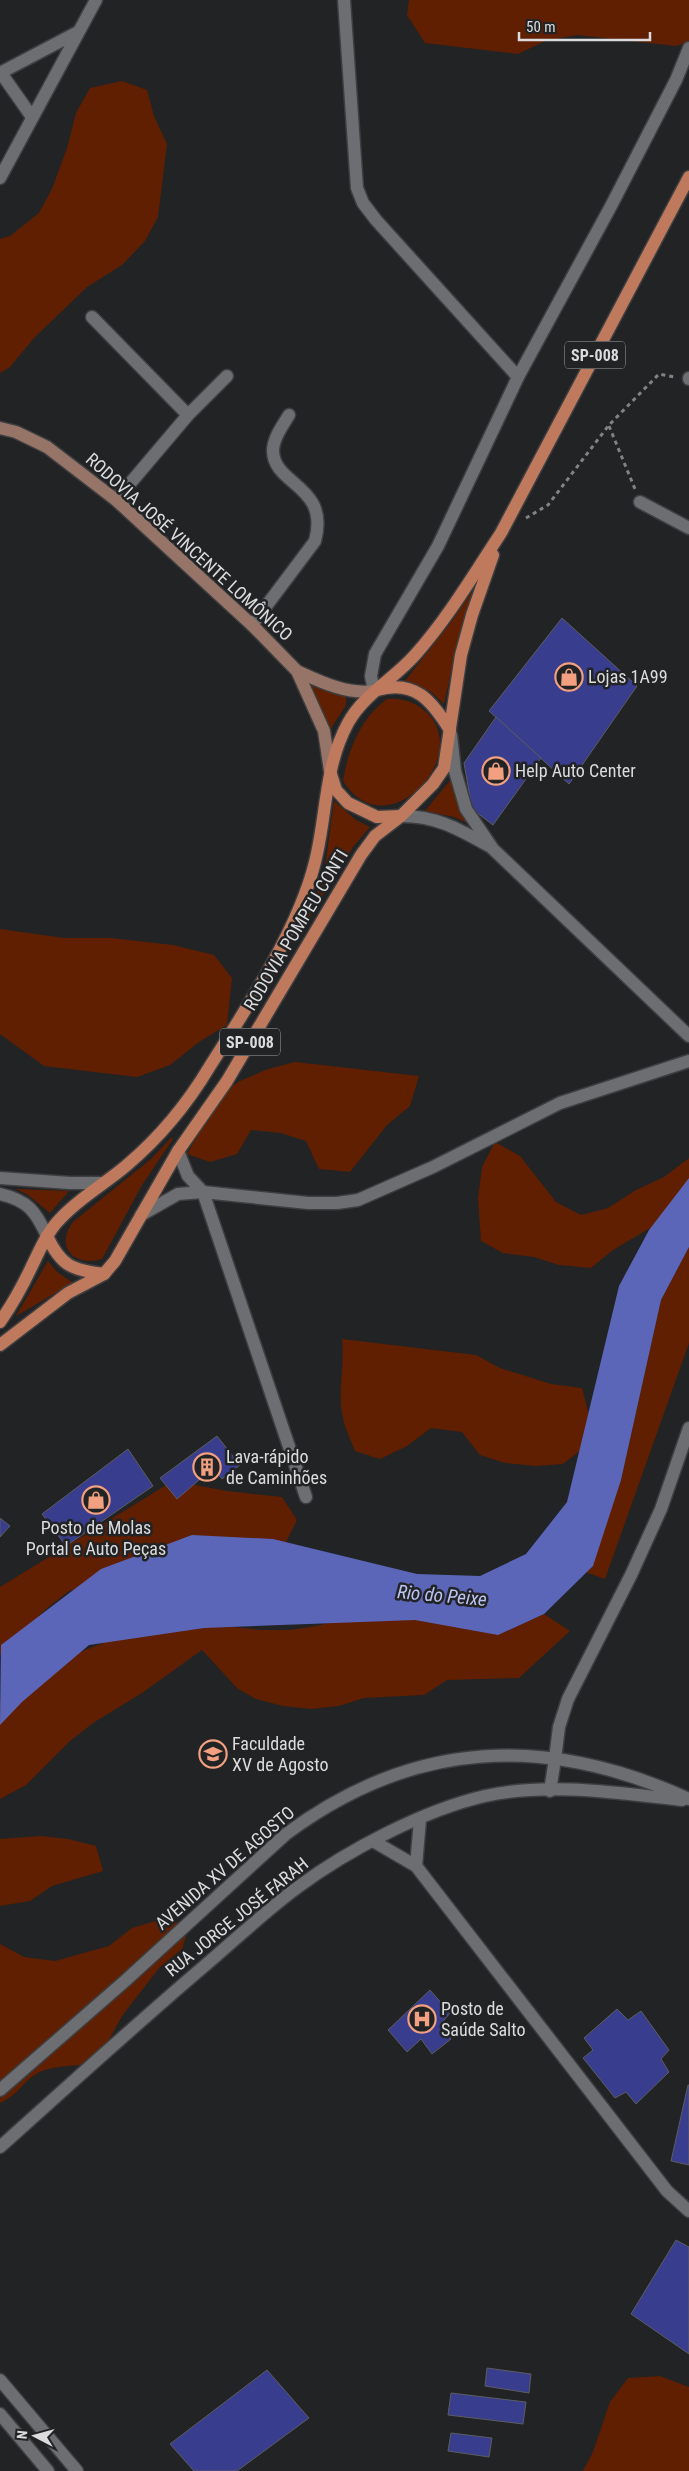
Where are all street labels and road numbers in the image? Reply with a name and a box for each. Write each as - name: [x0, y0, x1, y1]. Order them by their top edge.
- road number: SP-008: [565, 342, 625, 368]
- street label: RODOVIA JOSÉ VINCENTE LOMÔNICO: [82, 448, 297, 645]
- street label: RODOVIA POMPEU CONTI: [239, 846, 352, 1014]
- road number: SP-008: [220, 1028, 280, 1056]
- street label: AVENIDA XV DE AGOSTO: [151, 1801, 299, 1934]
- street label: RUA JORGE JOSÉ FARAH: [161, 1853, 312, 1981]

